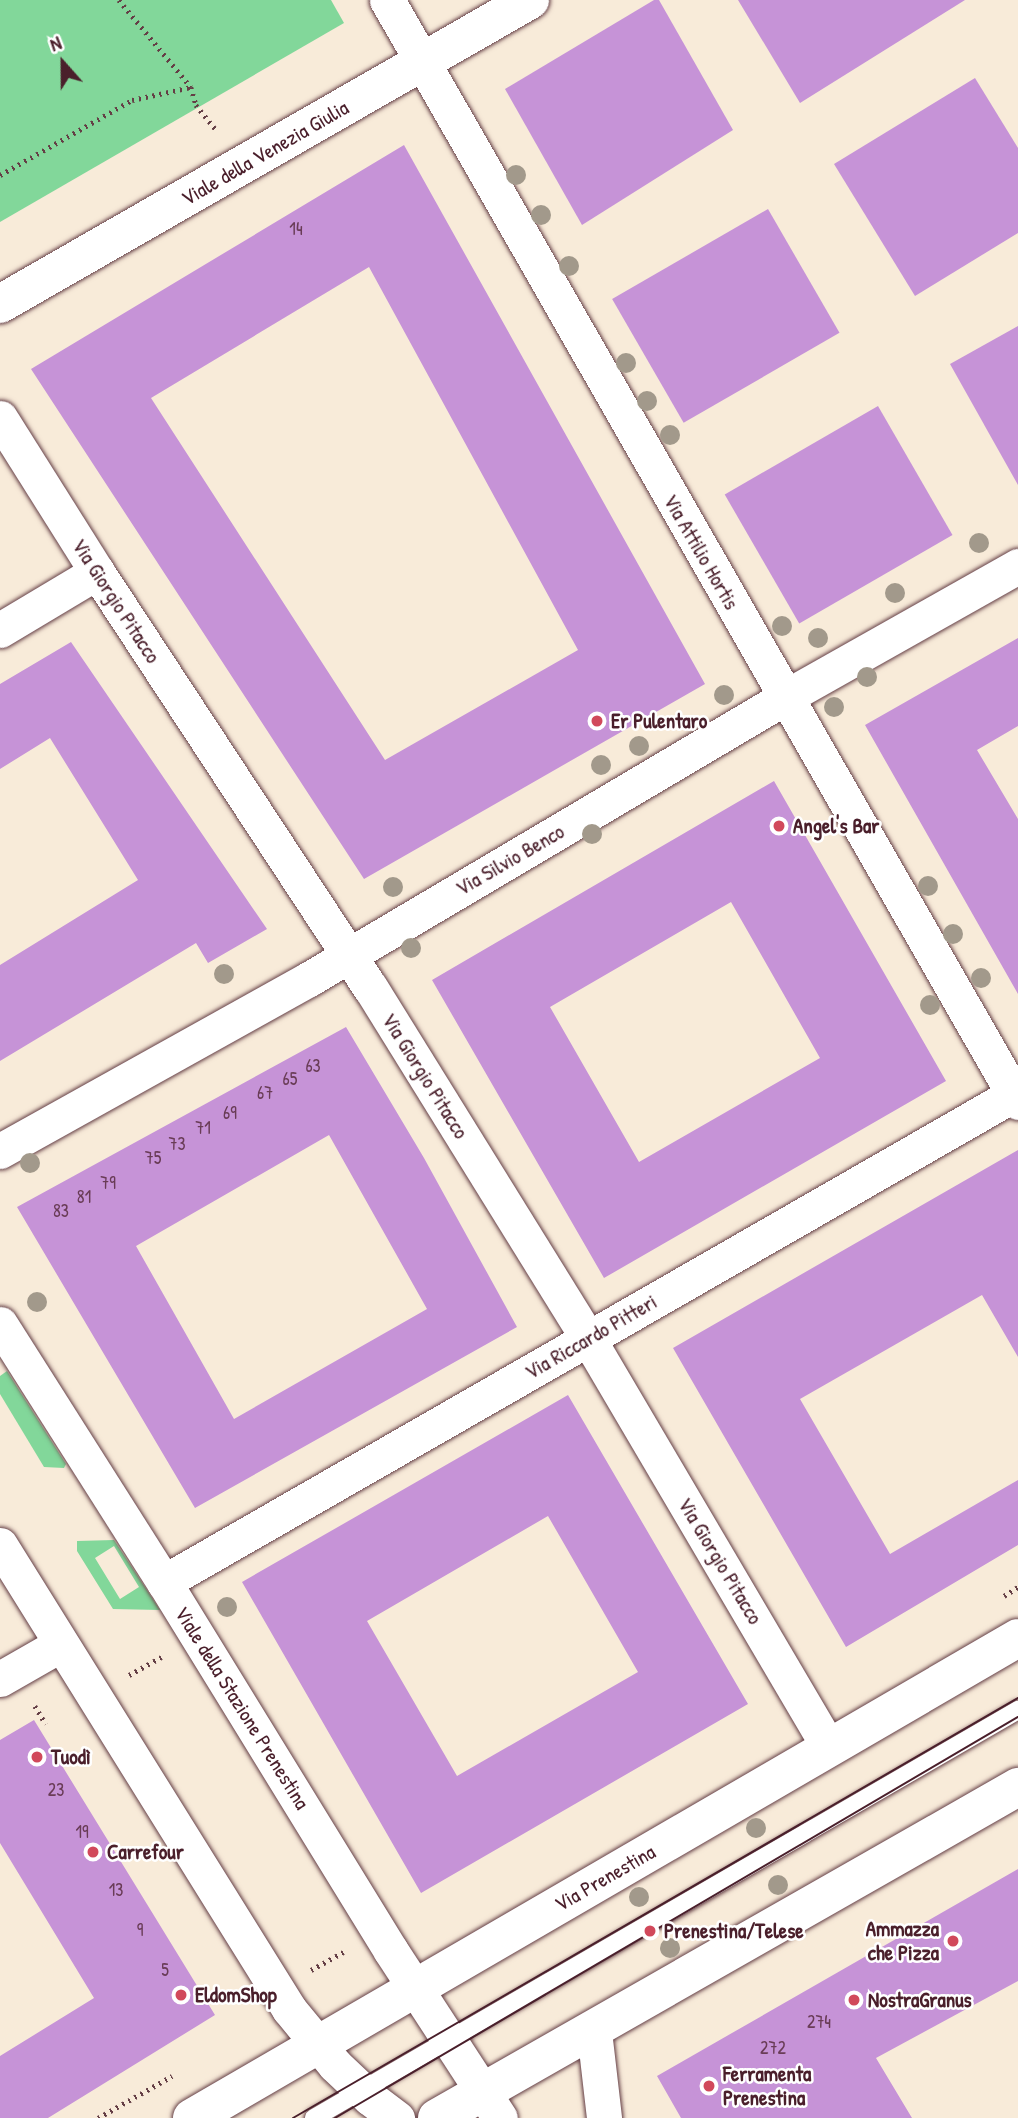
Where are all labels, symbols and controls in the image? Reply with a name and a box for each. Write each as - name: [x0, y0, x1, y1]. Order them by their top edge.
- north arrow: [28, 28, 98, 98]
- text: N: [46, 29, 65, 57]
- street label: Viale della Venezia Giulia: [177, 95, 353, 211]
- house number: 14: [289, 218, 303, 240]
- street label: Via Attilio Hortis: [658, 490, 744, 614]
- street label: Via Giorgio Pitacco: [66, 534, 166, 668]
- place label: Er Pulentaro: [611, 708, 707, 734]
- marker: Er Pulentaro: [589, 713, 605, 729]
- place label: Angel's Bar: [793, 813, 879, 839]
- marker: Angel's Bar: [771, 818, 787, 834]
- street label: Via Silvio Benco: [451, 819, 569, 901]
- street label: Via Giorgio Pitacco: [376, 1009, 474, 1143]
- house number: 63: [305, 1055, 321, 1077]
- house number: 65: [283, 1068, 297, 1090]
- house number: 67: [257, 1082, 273, 1104]
- house number: 69: [223, 1102, 237, 1124]
- house number: 71: [195, 1117, 211, 1139]
- house number: 73: [169, 1133, 185, 1155]
- house number: 75: [145, 1147, 161, 1169]
- house number: 79: [100, 1172, 116, 1194]
- house number: 81: [77, 1186, 91, 1208]
- house number: 83: [53, 1200, 69, 1222]
- street label: Via Riccardo Pitteri: [520, 1289, 662, 1385]
- street label: Via Giorgio Pitacco: [672, 1493, 768, 1629]
- street label: Viale della Stazione Prenestina: [169, 1602, 315, 1814]
- place label: Tuodì: [51, 1744, 91, 1770]
- marker: Tuodì: [29, 1749, 45, 1765]
- house number: 23: [48, 1779, 64, 1801]
- house number: 19: [75, 1821, 89, 1843]
- place label: Carrefour: [107, 1839, 184, 1865]
- street label: Via Prenestina: [550, 1839, 660, 1917]
- marker: Carrefour: [85, 1844, 101, 1860]
- house number: 13: [109, 1879, 123, 1901]
- place label: Ammazza che Pizza: [866, 1916, 939, 1966]
- place label: Prenestina/Telese: [664, 1918, 804, 1944]
- house number: 9: [137, 1919, 143, 1941]
- marker: Prenestina/Telese: [642, 1923, 658, 1939]
- marker: Ammazza che Pizza: [945, 1933, 961, 1949]
- house number: 5: [161, 1959, 169, 1981]
- place label: EldomShop: [195, 1982, 277, 2008]
- marker: EldomShop: [173, 1987, 189, 2003]
- place label: NostraGranus: [868, 1987, 972, 2013]
- marker: NostraGranus: [846, 1992, 862, 2008]
- house number: 274: [807, 2011, 831, 2033]
- house number: 272: [760, 2037, 786, 2059]
- place label: Ferramenta Prenestina: [723, 2061, 811, 2111]
- marker: Ferramenta Prenestina: [701, 2078, 717, 2094]

